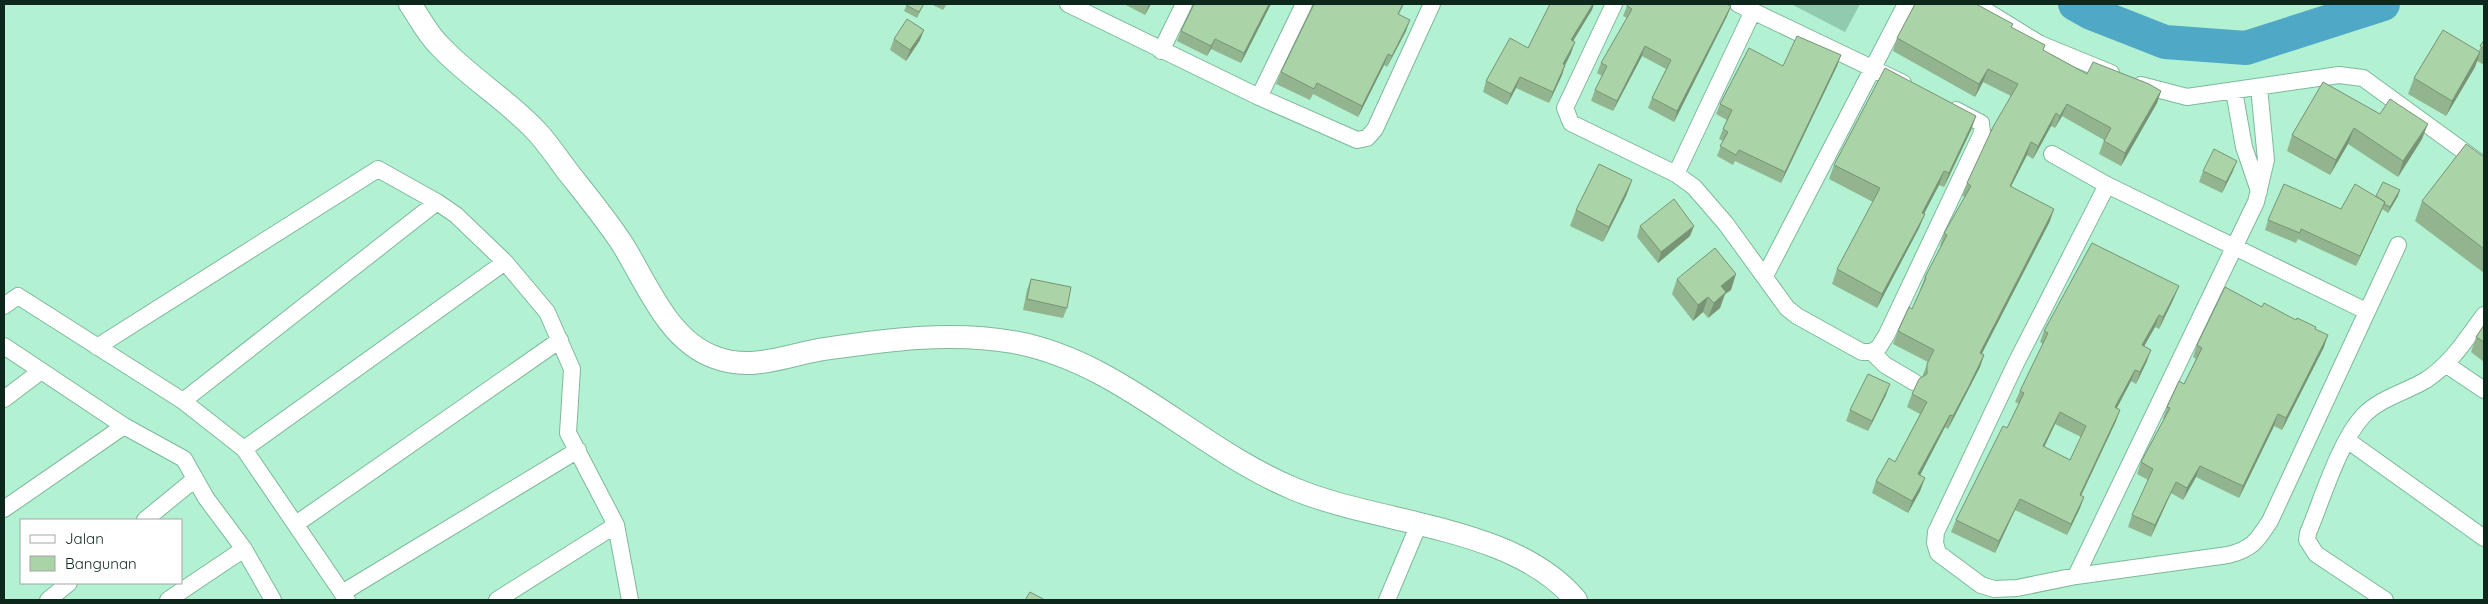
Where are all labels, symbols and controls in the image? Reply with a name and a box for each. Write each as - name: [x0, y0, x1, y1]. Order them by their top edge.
- legend: [20, 519, 182, 584]
- text: Jalan: [65, 529, 104, 548]
- text: Bangunan: [65, 554, 137, 573]

